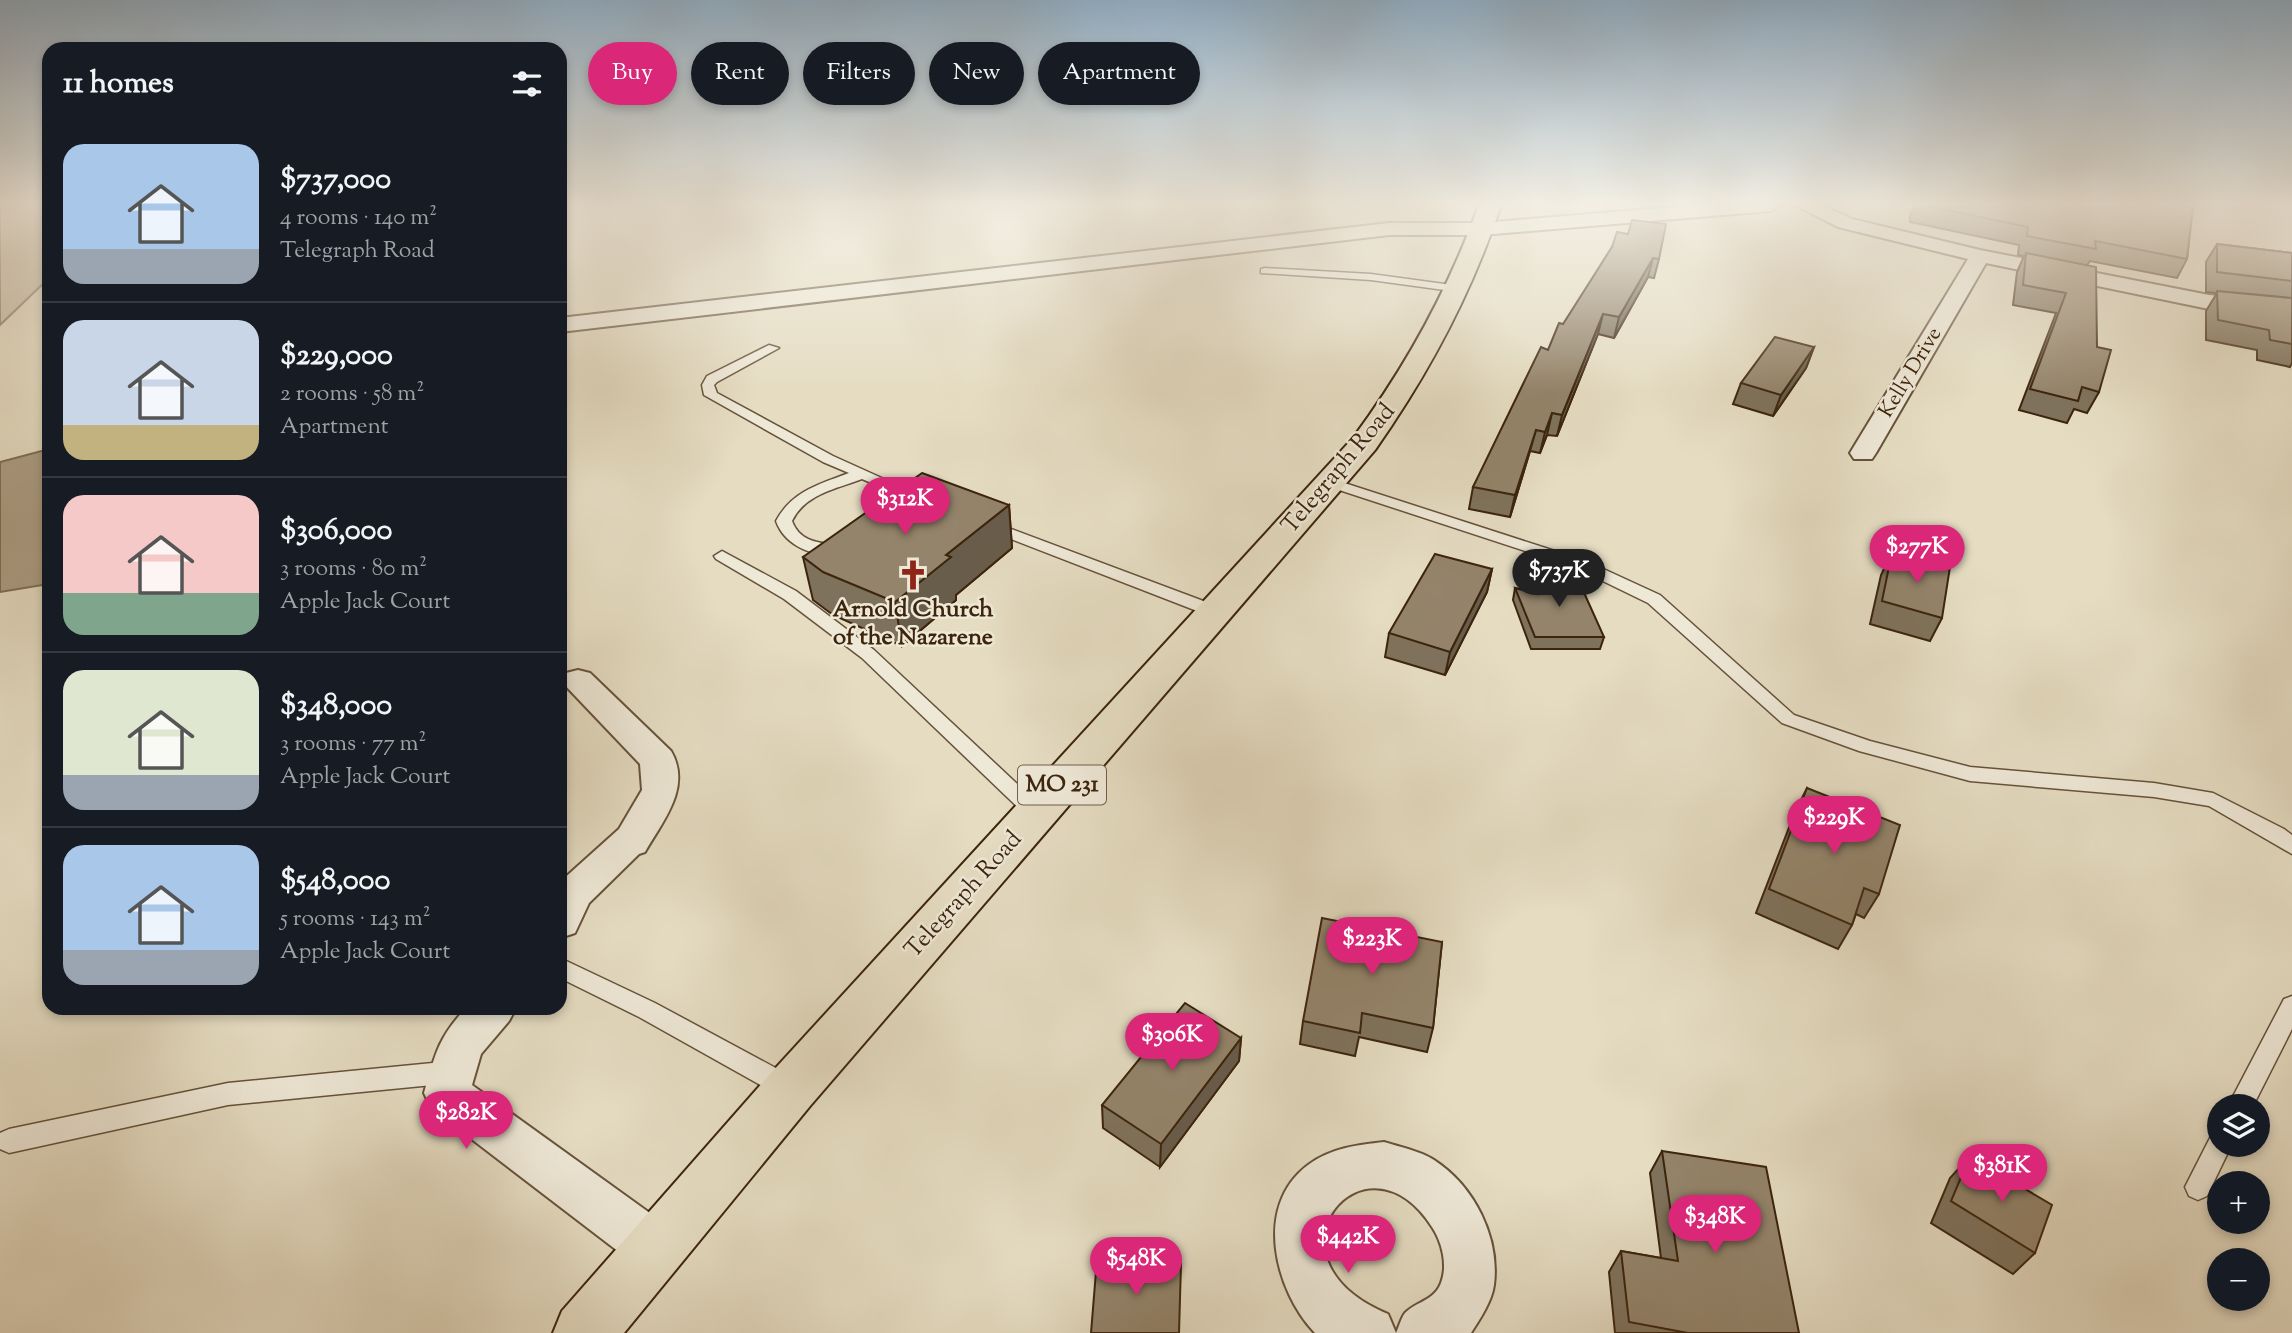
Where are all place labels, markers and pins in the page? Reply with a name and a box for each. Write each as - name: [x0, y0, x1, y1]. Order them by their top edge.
- pin: $312K: [856, 477, 954, 537]
- pin: $277K: [1868, 526, 1966, 585]
- pin: $737K: [1510, 550, 1608, 609]
- church icon: Arnold Church of the Nazarene: [896, 558, 930, 592]
- place label: Arnold Church of the Nazarene: [833, 593, 994, 655]
- pin: $229K: [1785, 796, 1883, 856]
- pin: $223K: [1323, 918, 1421, 977]
- pin: $306K: [1123, 1014, 1221, 1073]
- pin: $282K: [417, 1092, 515, 1151]
- pin: $381K: [1953, 1144, 2051, 1204]
- pin: $348K: [1666, 1196, 1764, 1255]
- pin: $442K: [1299, 1216, 1397, 1275]
- pin: $548K: [1087, 1238, 1185, 1297]

